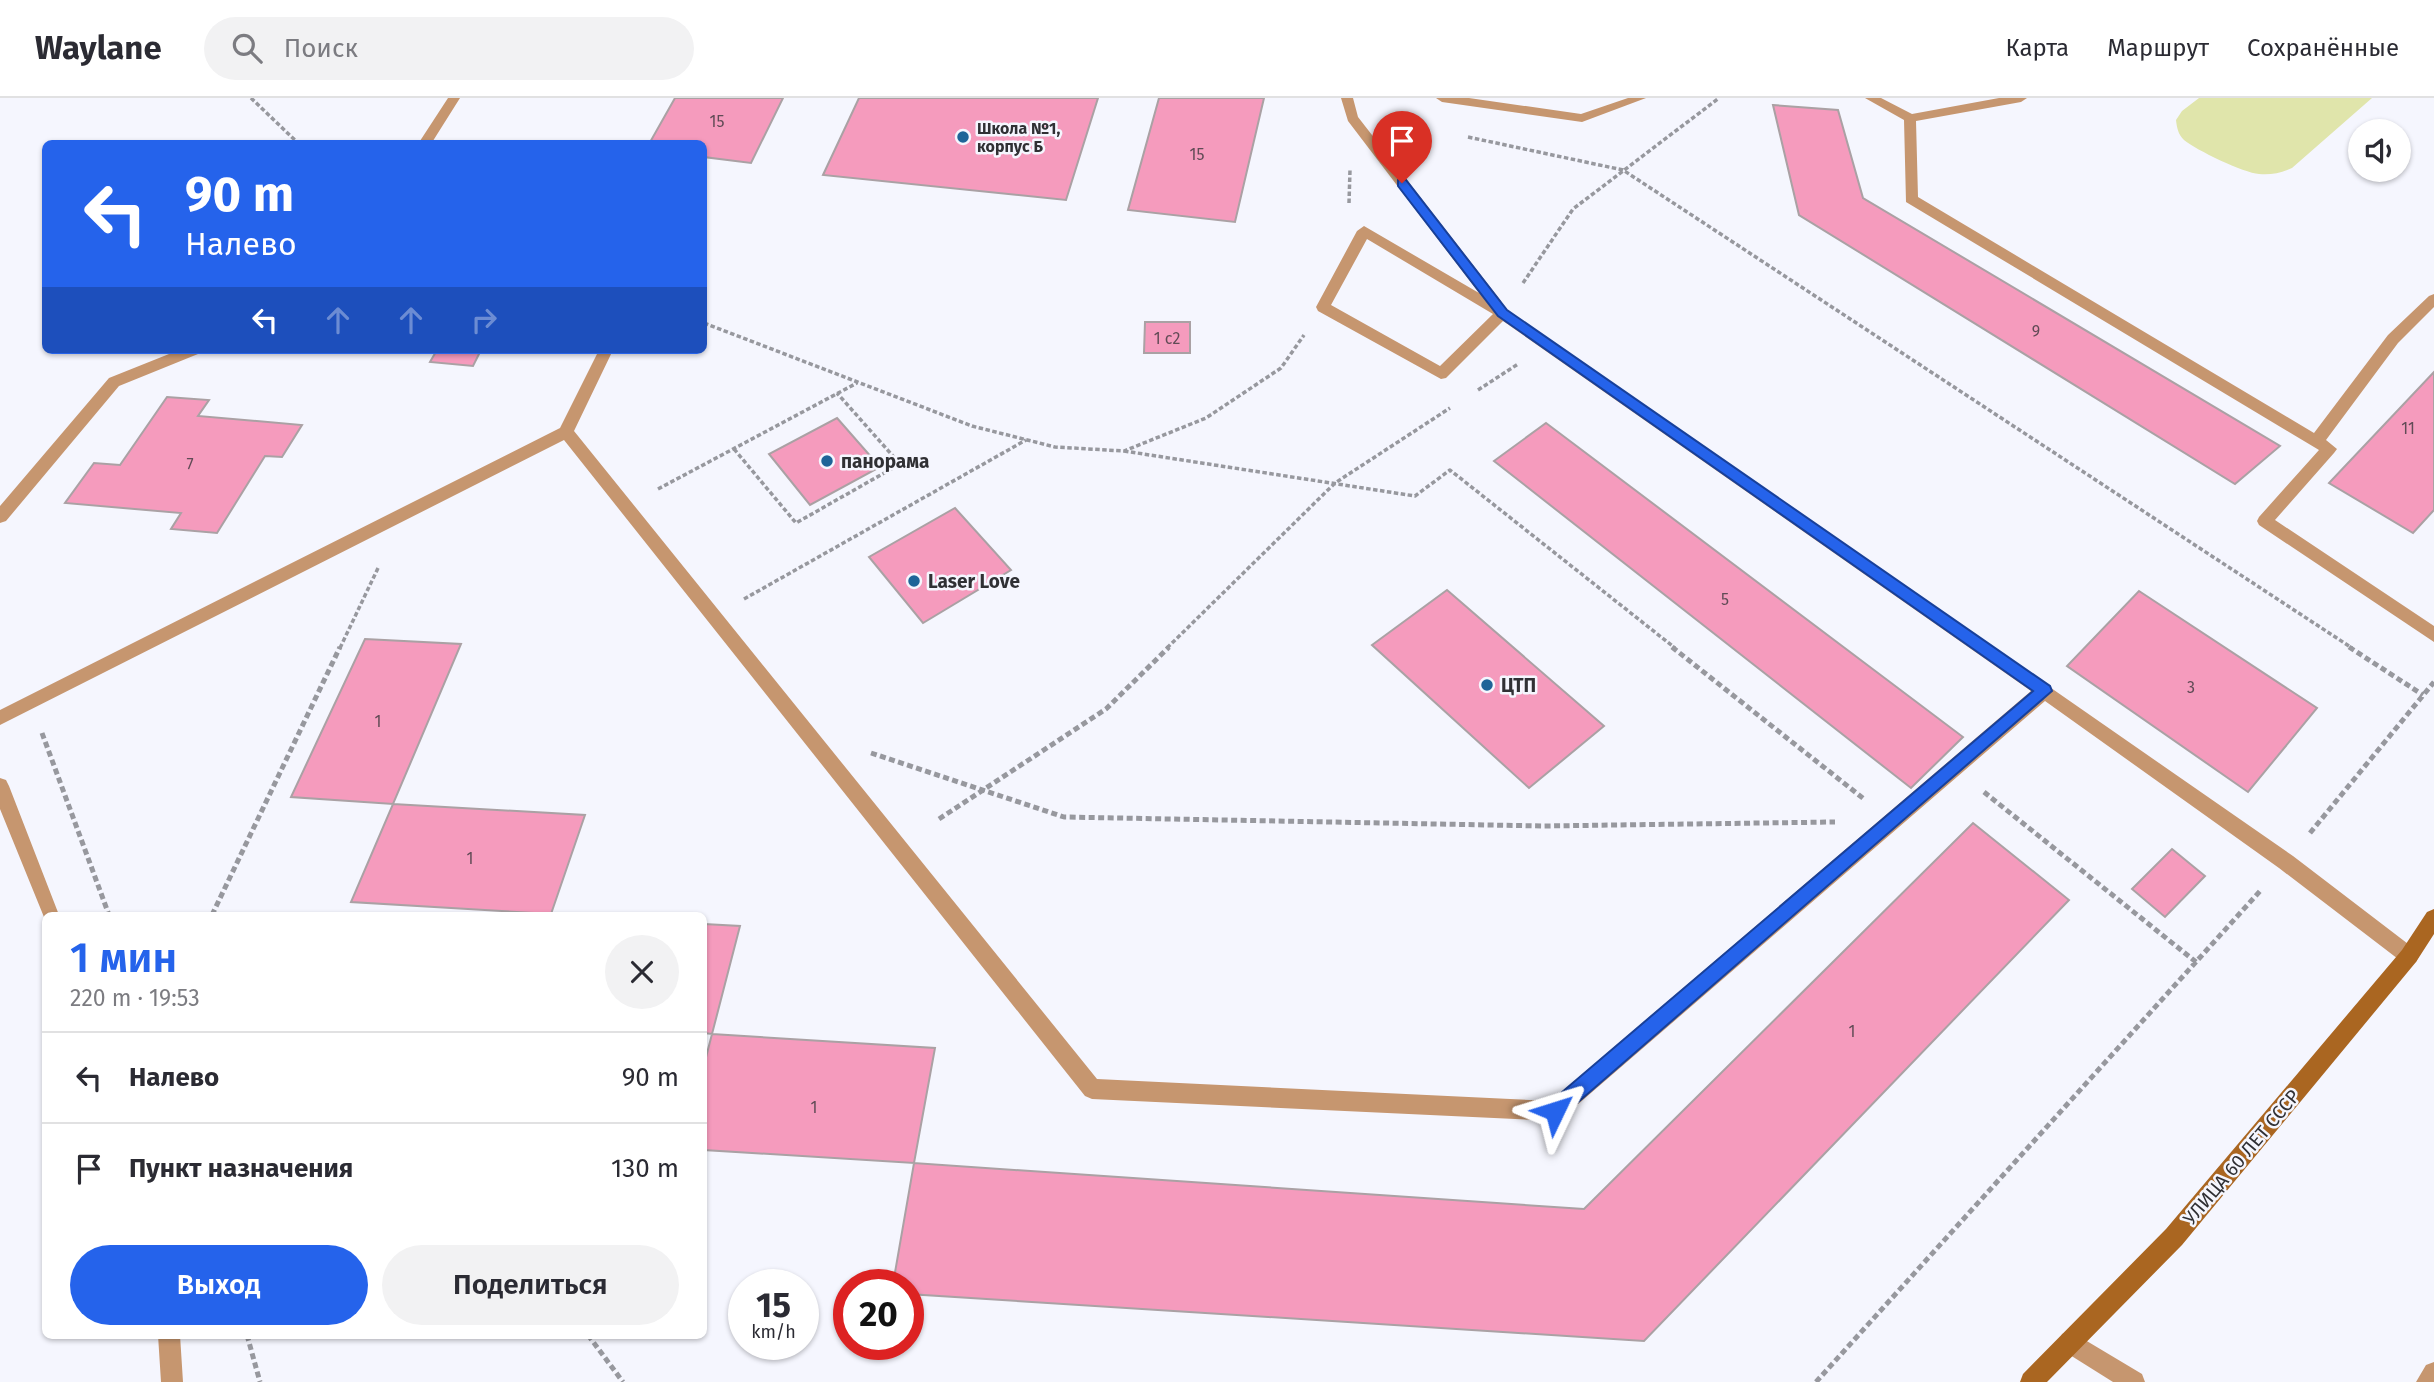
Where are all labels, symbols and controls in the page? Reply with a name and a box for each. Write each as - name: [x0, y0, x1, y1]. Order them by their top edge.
- search box: [204, 17, 694, 80]
- text: Waylane: [35, 28, 162, 68]
- icon: search: [228, 29, 266, 67]
- text: Поиск: [284, 33, 358, 64]
- text: Карта: [2006, 34, 2069, 62]
- text: Маршрут: [2107, 34, 2209, 62]
- text: Сохранённые: [2247, 34, 2399, 62]
- pin: [1372, 111, 1432, 183]
- house number: 15: [710, 112, 724, 131]
- place label: Школа №1, корпус Б: [977, 119, 1061, 156]
- map controls: [2348, 119, 2411, 182]
- button: sound: [2348, 119, 2411, 182]
- icon: arrive: [1383, 122, 1421, 160]
- marker: Школа №1, корпус Б: [955, 129, 971, 145]
- house number: 15: [1190, 145, 1204, 164]
- text: 90 m: [185, 165, 294, 224]
- icon: left: [70, 168, 161, 259]
- text: Налево: [185, 225, 297, 263]
- icon: left: [246, 301, 284, 339]
- icon: ahead: [319, 301, 357, 339]
- icon: ahead: [392, 301, 430, 339]
- icon: right: [465, 301, 503, 339]
- house number: 9: [2032, 322, 2040, 341]
- house number: 1 с2: [1154, 329, 1180, 348]
- house number: 11: [2401, 419, 2415, 438]
- place label: панорама: [841, 450, 929, 473]
- marker: панорама: [819, 453, 835, 469]
- house number: 7: [186, 455, 194, 474]
- place label: Laser Love: [928, 570, 1020, 593]
- marker: Laser Love: [906, 573, 922, 589]
- house number: 5: [1721, 590, 1729, 609]
- place label: ЦТП: [1501, 674, 1536, 697]
- marker: ЦТП: [1479, 677, 1495, 693]
- house number: 3: [2187, 678, 2195, 697]
- house number: 1: [375, 712, 381, 731]
- house number: 1: [467, 849, 473, 868]
- text: 1 мин: [70, 933, 177, 983]
- button: close: [605, 935, 679, 1009]
- text: 220 m · 19:53: [70, 984, 200, 1012]
- house number: 1: [1849, 1022, 1855, 1041]
- icon: left: [70, 1059, 108, 1097]
- text: Налево: [129, 1062, 219, 1093]
- text: 90 m: [622, 1062, 679, 1093]
- position arrow: [1518, 1074, 1592, 1148]
- street label: УЛИЦА 60 ЛЕТ СССР: [2178, 1085, 2305, 1230]
- house number: 1: [811, 1098, 817, 1117]
- icon: arrive: [70, 1150, 108, 1188]
- text: Пункт назначения: [129, 1153, 353, 1184]
- text: 130 m: [611, 1153, 679, 1184]
- button: Выход: [70, 1245, 368, 1325]
- button: Поделиться: [382, 1245, 679, 1325]
- speed limit sign: 20: [833, 1269, 924, 1360]
- text: 15: [756, 1284, 791, 1326]
- text: km/h: [751, 1321, 796, 1343]

